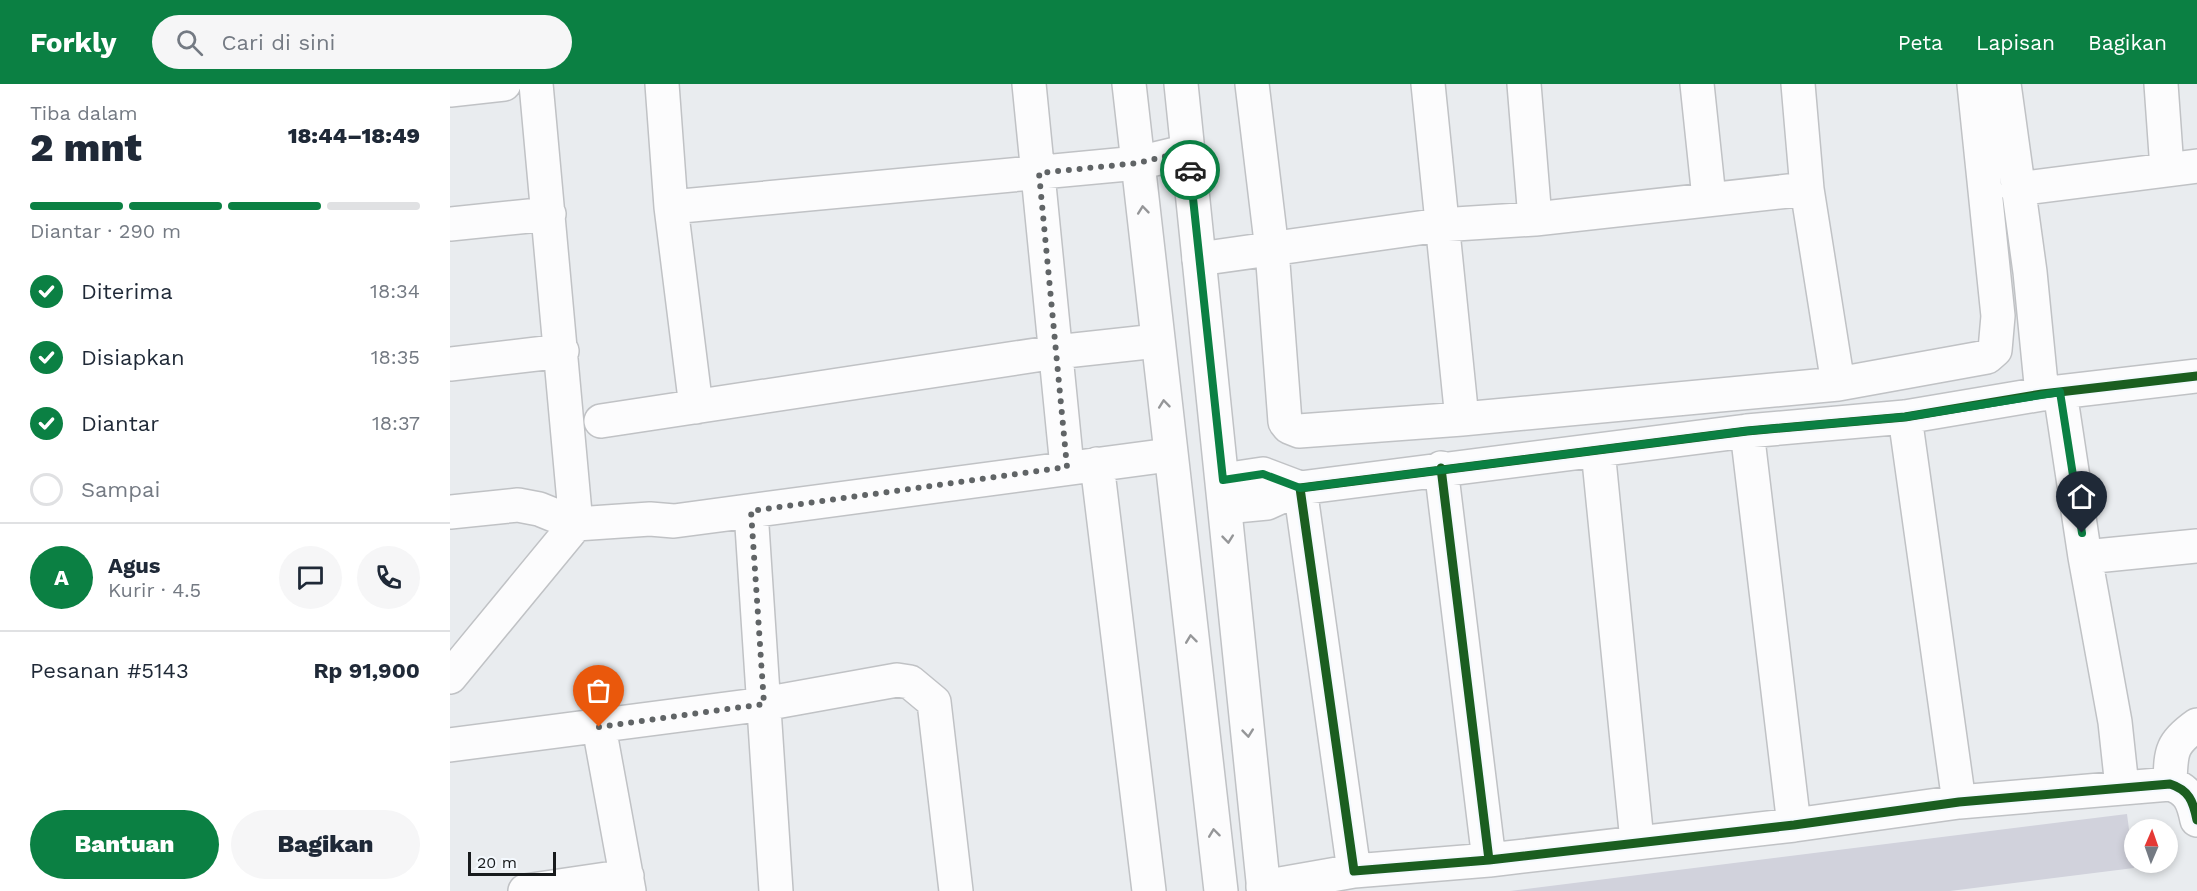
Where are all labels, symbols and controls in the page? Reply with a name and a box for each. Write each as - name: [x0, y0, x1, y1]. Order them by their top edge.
- search box: [152, 15, 572, 69]
- text: Forkly: [30, 26, 116, 59]
- icon: search: [173, 26, 206, 59]
- text: Cari di sini: [221, 30, 335, 55]
- text: Peta: [1898, 30, 1943, 55]
- text: Lapisan: [1976, 30, 2055, 55]
- text: Bagikan: [2088, 30, 2167, 55]
- text: Tiba dalam: [30, 101, 138, 125]
- text: 18:44–18:49: [288, 123, 420, 148]
- text: 2 mnt: [30, 125, 142, 170]
- courier: [1160, 140, 1220, 200]
- icon: car: [1174, 154, 1207, 187]
- one-way arrow: [1137, 205, 1150, 215]
- text: Diantar · 290 m: [30, 219, 181, 243]
- icon: check: [30, 275, 63, 308]
- text: Diterima: [81, 279, 173, 304]
- text: 18:34: [370, 279, 420, 303]
- icon: check: [30, 341, 63, 374]
- text: Disiapkan: [81, 345, 185, 370]
- text: 18:35: [371, 345, 420, 369]
- one-way arrow: [1158, 399, 1171, 408]
- icon: check: [30, 407, 63, 440]
- text: Diantar: [81, 411, 159, 436]
- text: 18:37: [372, 411, 420, 435]
- pin: [2056, 471, 2107, 533]
- text: Sampai: [81, 477, 160, 502]
- icon: home: [2065, 480, 2098, 513]
- one-way arrow: [1221, 535, 1234, 544]
- button: chat: [279, 546, 342, 609]
- button: phone: [357, 546, 420, 609]
- text: Agus: [108, 553, 161, 578]
- text: A: [54, 565, 69, 590]
- text: Kurir · 4.5: [108, 578, 201, 602]
- one-way arrow: [1185, 635, 1198, 644]
- text: Pesanan #5143: [30, 658, 189, 683]
- text: Rp 91,900: [313, 658, 420, 683]
- pin: [573, 665, 624, 727]
- icon: bag: [582, 674, 615, 707]
- one-way arrow: [1241, 729, 1253, 738]
- button: Bantuan: [30, 810, 219, 879]
- button: Bagikan: [231, 810, 420, 879]
- north arrow: [2124, 819, 2178, 873]
- map controls: [2124, 819, 2178, 873]
- one-way arrow: [1208, 828, 1221, 837]
- scale bar: [468, 849, 556, 876]
- text: 20 m: [477, 853, 517, 872]

